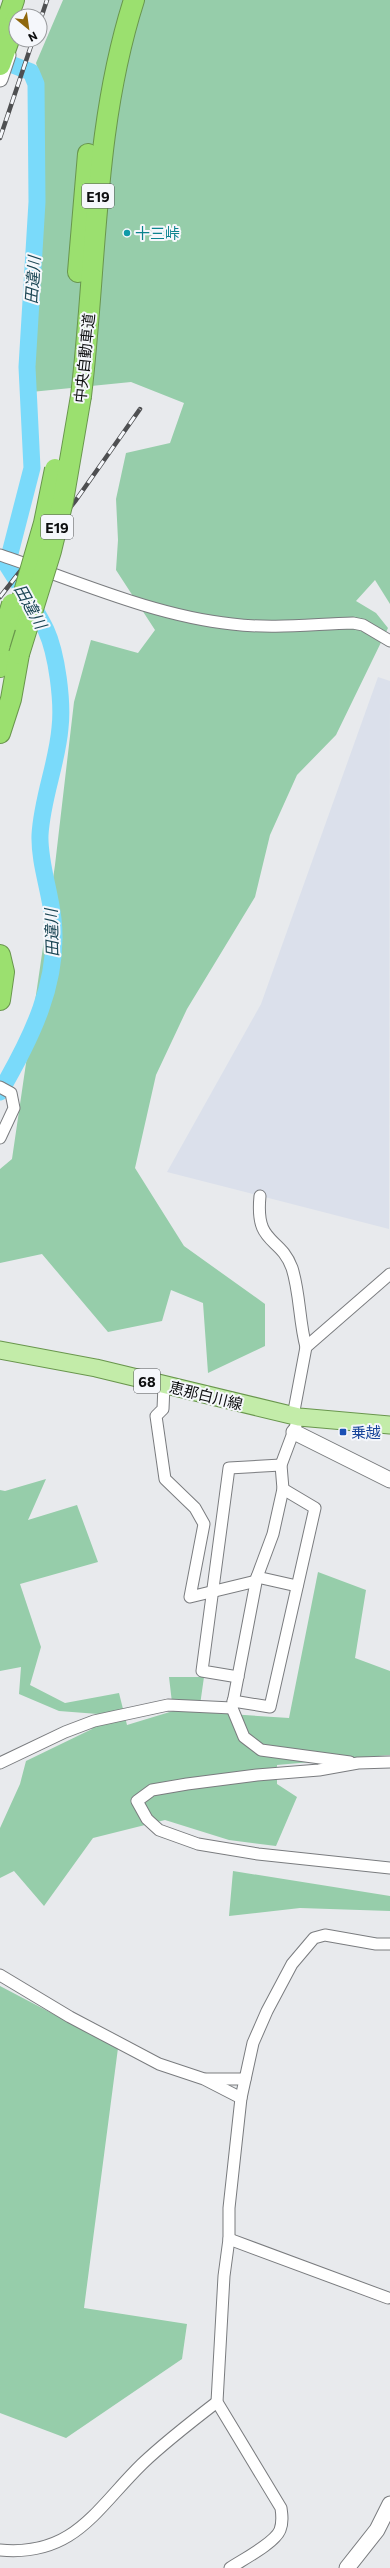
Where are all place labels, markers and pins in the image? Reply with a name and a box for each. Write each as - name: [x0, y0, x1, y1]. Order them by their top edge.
- place label: 十三峠: [135, 224, 180, 242]
- marker: 十三峠: [122, 228, 132, 238]
- place label: 乗越: [351, 1423, 381, 1441]
- marker: 乗越: [338, 1427, 348, 1437]

